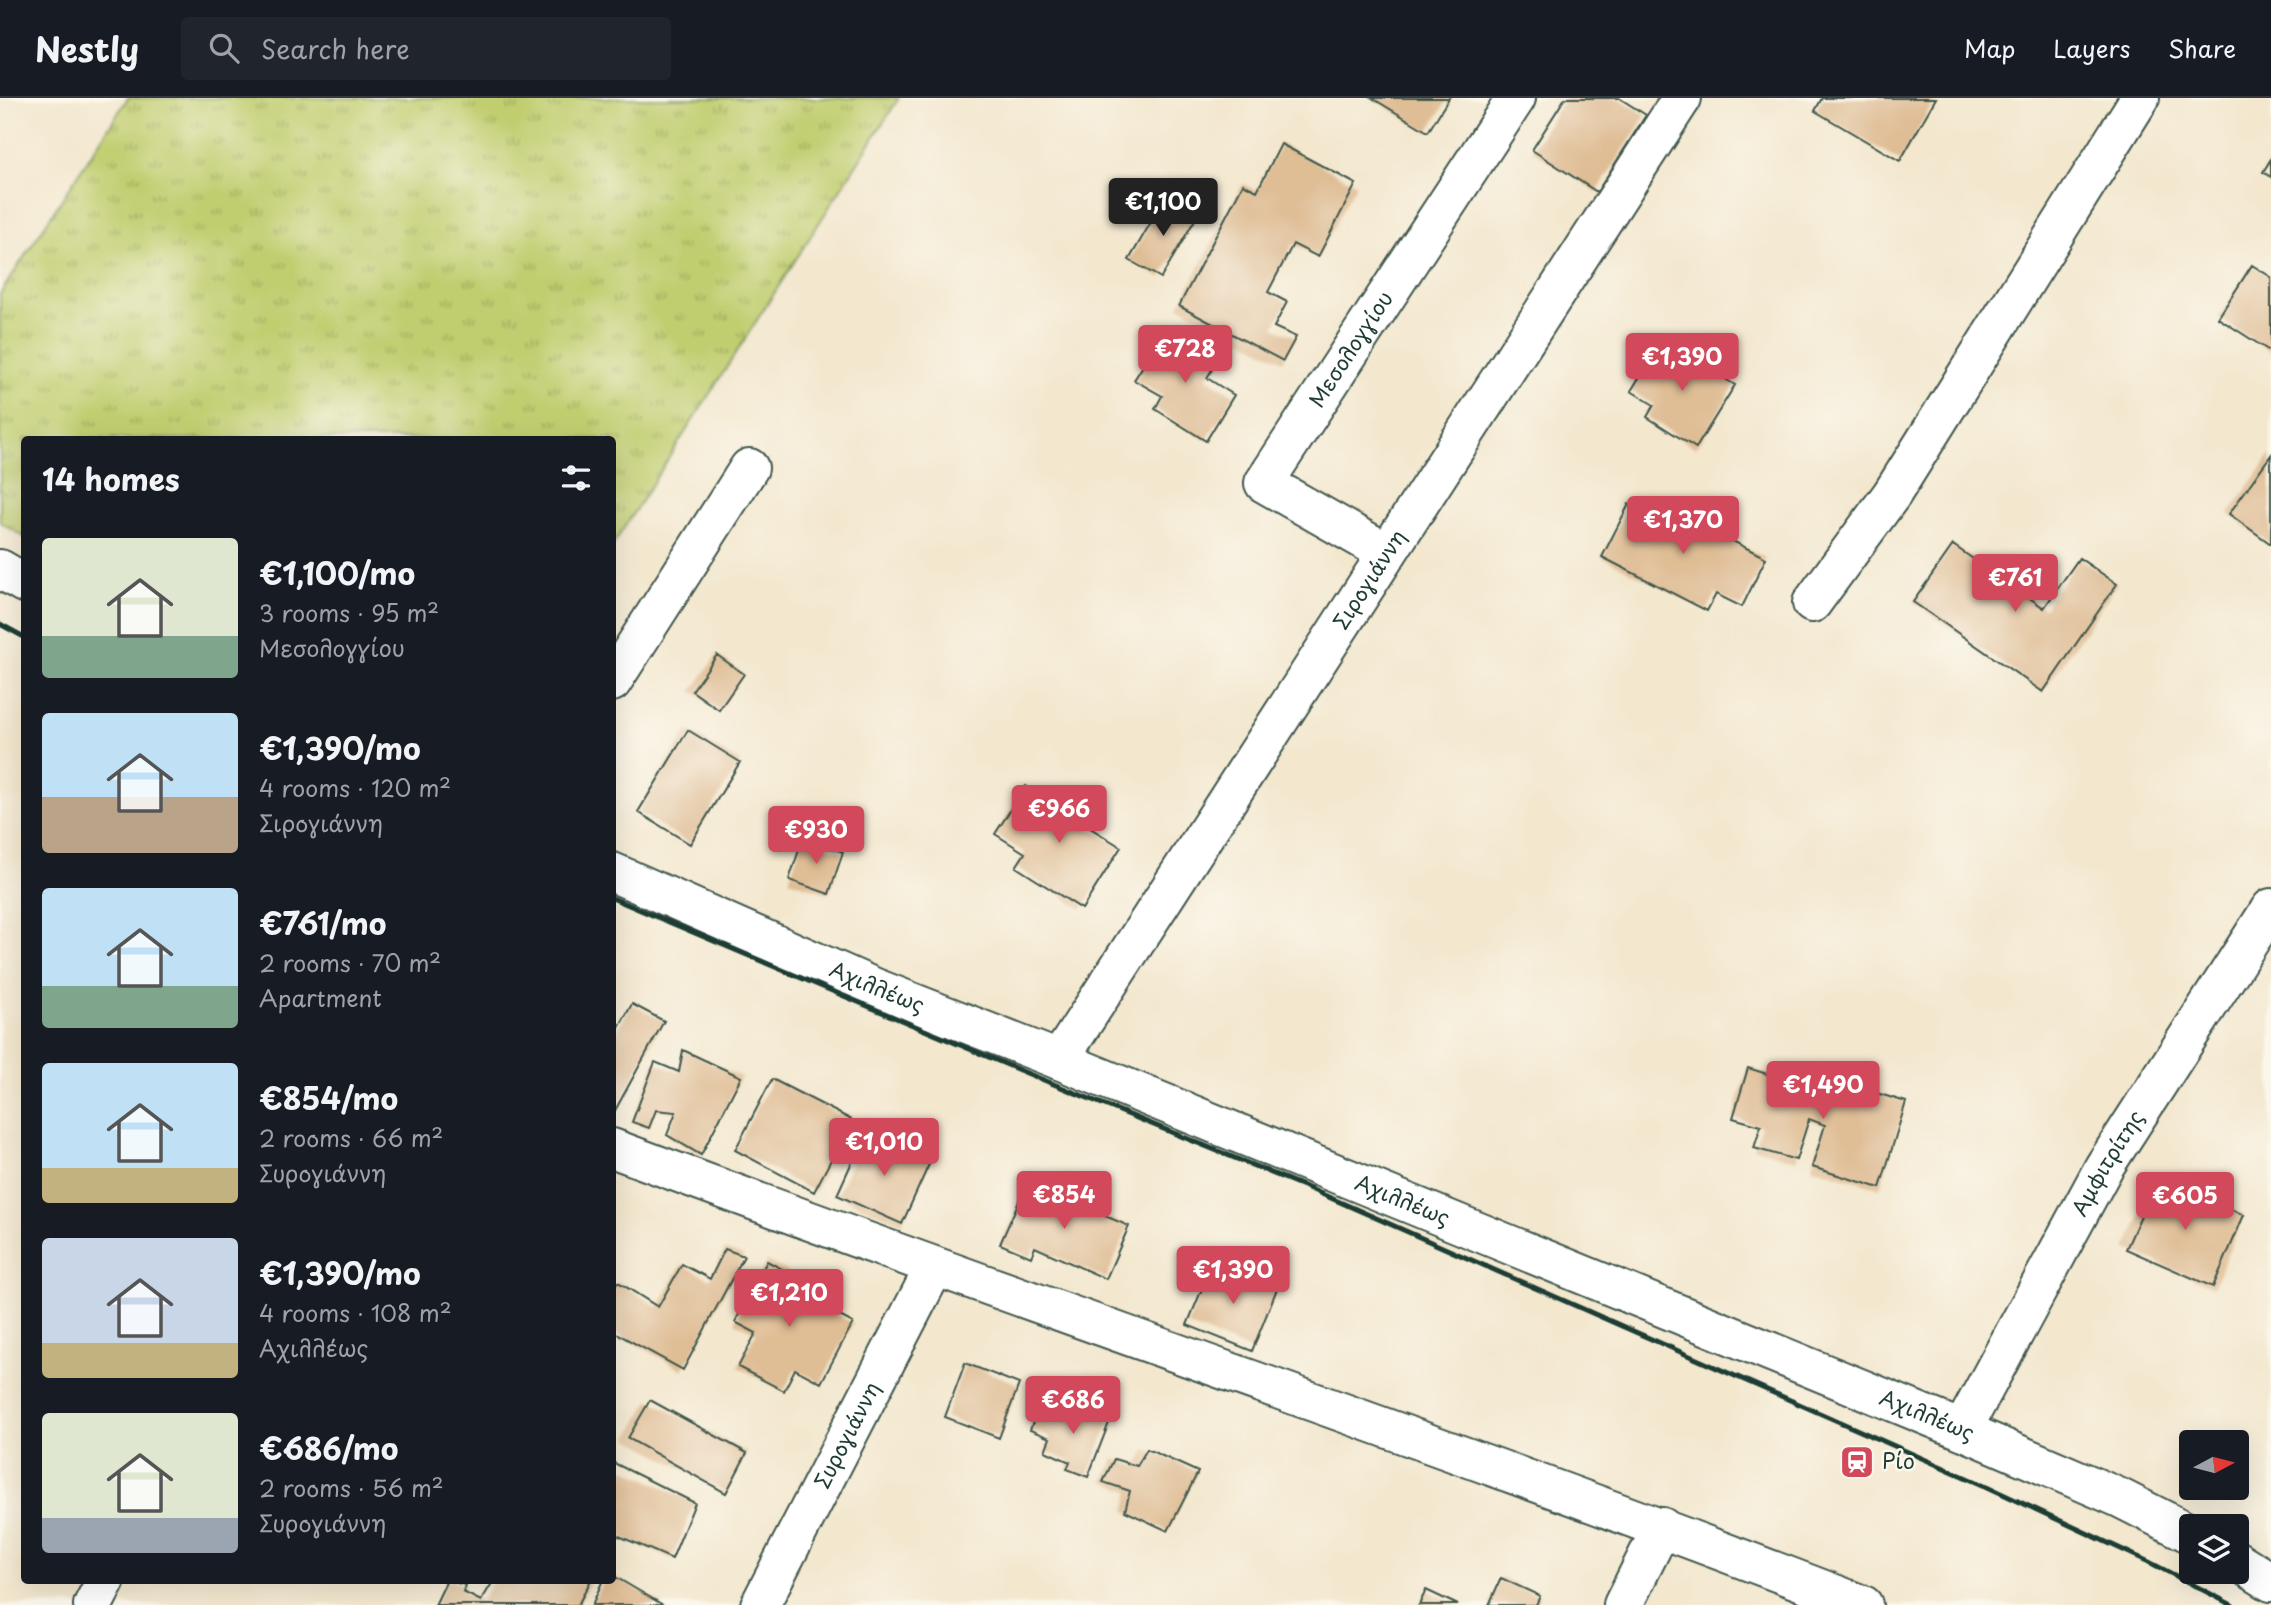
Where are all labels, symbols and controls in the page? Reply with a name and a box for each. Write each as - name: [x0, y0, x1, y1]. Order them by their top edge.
- search box: [181, 17, 671, 80]
- text: Nestly: [35, 23, 139, 73]
- icon: search: [205, 29, 243, 67]
- text: Search here: [261, 29, 410, 68]
- text: Map: [1964, 30, 2015, 66]
- text: Layers: [2053, 30, 2130, 66]
- text: Share: [2168, 30, 2236, 66]
- pin: €1,100: [1106, 178, 1220, 238]
- text: €1,100: [1125, 183, 1201, 218]
- street label: Μεσολογγίου: [1300, 284, 1400, 413]
- pin: €728: [1144, 326, 1226, 385]
- text: €728: [1154, 330, 1216, 365]
- pin: €1,390: [1625, 334, 1739, 393]
- text: €1,390: [1642, 338, 1722, 373]
- text: 14 homes: [42, 456, 180, 501]
- icon: filters: [557, 459, 595, 497]
- pin: €1,370: [1626, 496, 1740, 556]
- text: €1,370: [1643, 501, 1723, 536]
- street label: Σιρογιάννη: [1324, 523, 1412, 635]
- text: €1,100/mo: [259, 550, 415, 595]
- pin: €761: [1974, 554, 2056, 614]
- text: €761: [1988, 559, 2042, 594]
- icon: home: [98, 566, 182, 650]
- text: 3 rooms · 95 m²: [259, 595, 439, 630]
- text: Μεσολογγίου: [259, 630, 405, 665]
- text: €1,390/mo: [259, 725, 421, 770]
- icon: home: [98, 741, 182, 825]
- text: 4 rooms · 120 m²: [259, 770, 451, 805]
- pin: €966: [1018, 786, 1100, 845]
- text: €966: [1028, 790, 1090, 825]
- text: Σιρογιάννη: [259, 805, 383, 840]
- pin: €930: [775, 806, 857, 866]
- text: €930: [784, 811, 848, 846]
- text: €761/mo: [259, 900, 386, 945]
- icon: home: [98, 916, 182, 1000]
- text: 2 rooms · 70 m²: [259, 945, 441, 980]
- street label: Αχιλλέως: [825, 952, 930, 1020]
- text: Apartment: [259, 980, 382, 1015]
- pin: €1,490: [1766, 1062, 1880, 1121]
- text: €1,490: [1782, 1066, 1864, 1101]
- text: €854/mo: [259, 1075, 398, 1120]
- icon: home: [98, 1091, 182, 1175]
- street label: Αμφιτρίτης: [2062, 1103, 2151, 1221]
- pin: €1,010: [827, 1118, 941, 1178]
- text: 2 rooms · 66 m²: [259, 1120, 443, 1155]
- text: €1,010: [845, 1123, 923, 1158]
- text: Συρογιάννη: [259, 1155, 386, 1190]
- street label: Αχιλλέως: [1351, 1165, 1455, 1233]
- pin: €854: [1023, 1172, 1105, 1231]
- pin: €605: [2144, 1172, 2226, 1232]
- text: €854: [1033, 1176, 1095, 1211]
- text: €605: [2152, 1177, 2218, 1212]
- pin: €1,390: [1176, 1246, 1290, 1306]
- text: €1,390/mo: [259, 1250, 421, 1295]
- text: €1,390: [1193, 1251, 1273, 1286]
- icon: home: [98, 1266, 182, 1350]
- pin: €1,210: [732, 1270, 846, 1329]
- text: €1,210: [750, 1274, 828, 1309]
- text: 4 rooms · 108 m²: [259, 1295, 452, 1330]
- text: Αχιλλέως: [259, 1330, 368, 1365]
- street label: Συρογιάννη: [805, 1375, 887, 1493]
- pin: €686: [1032, 1376, 1114, 1436]
- street label: Αχιλλέως: [1875, 1380, 1980, 1448]
- text: €686: [1041, 1381, 1105, 1416]
- text: €686/mo: [259, 1425, 399, 1470]
- north arrow: [2179, 1430, 2249, 1500]
- map controls: [2179, 1430, 2249, 1584]
- icon: home: [98, 1441, 182, 1525]
- station icon: Ρίο: [1838, 1443, 1876, 1481]
- place label: Ρίο: [1882, 1444, 1915, 1476]
- text: 2 rooms · 56 m²: [259, 1470, 444, 1505]
- text: Συρογιάννη: [259, 1505, 386, 1540]
- button: layers: [2179, 1514, 2249, 1584]

